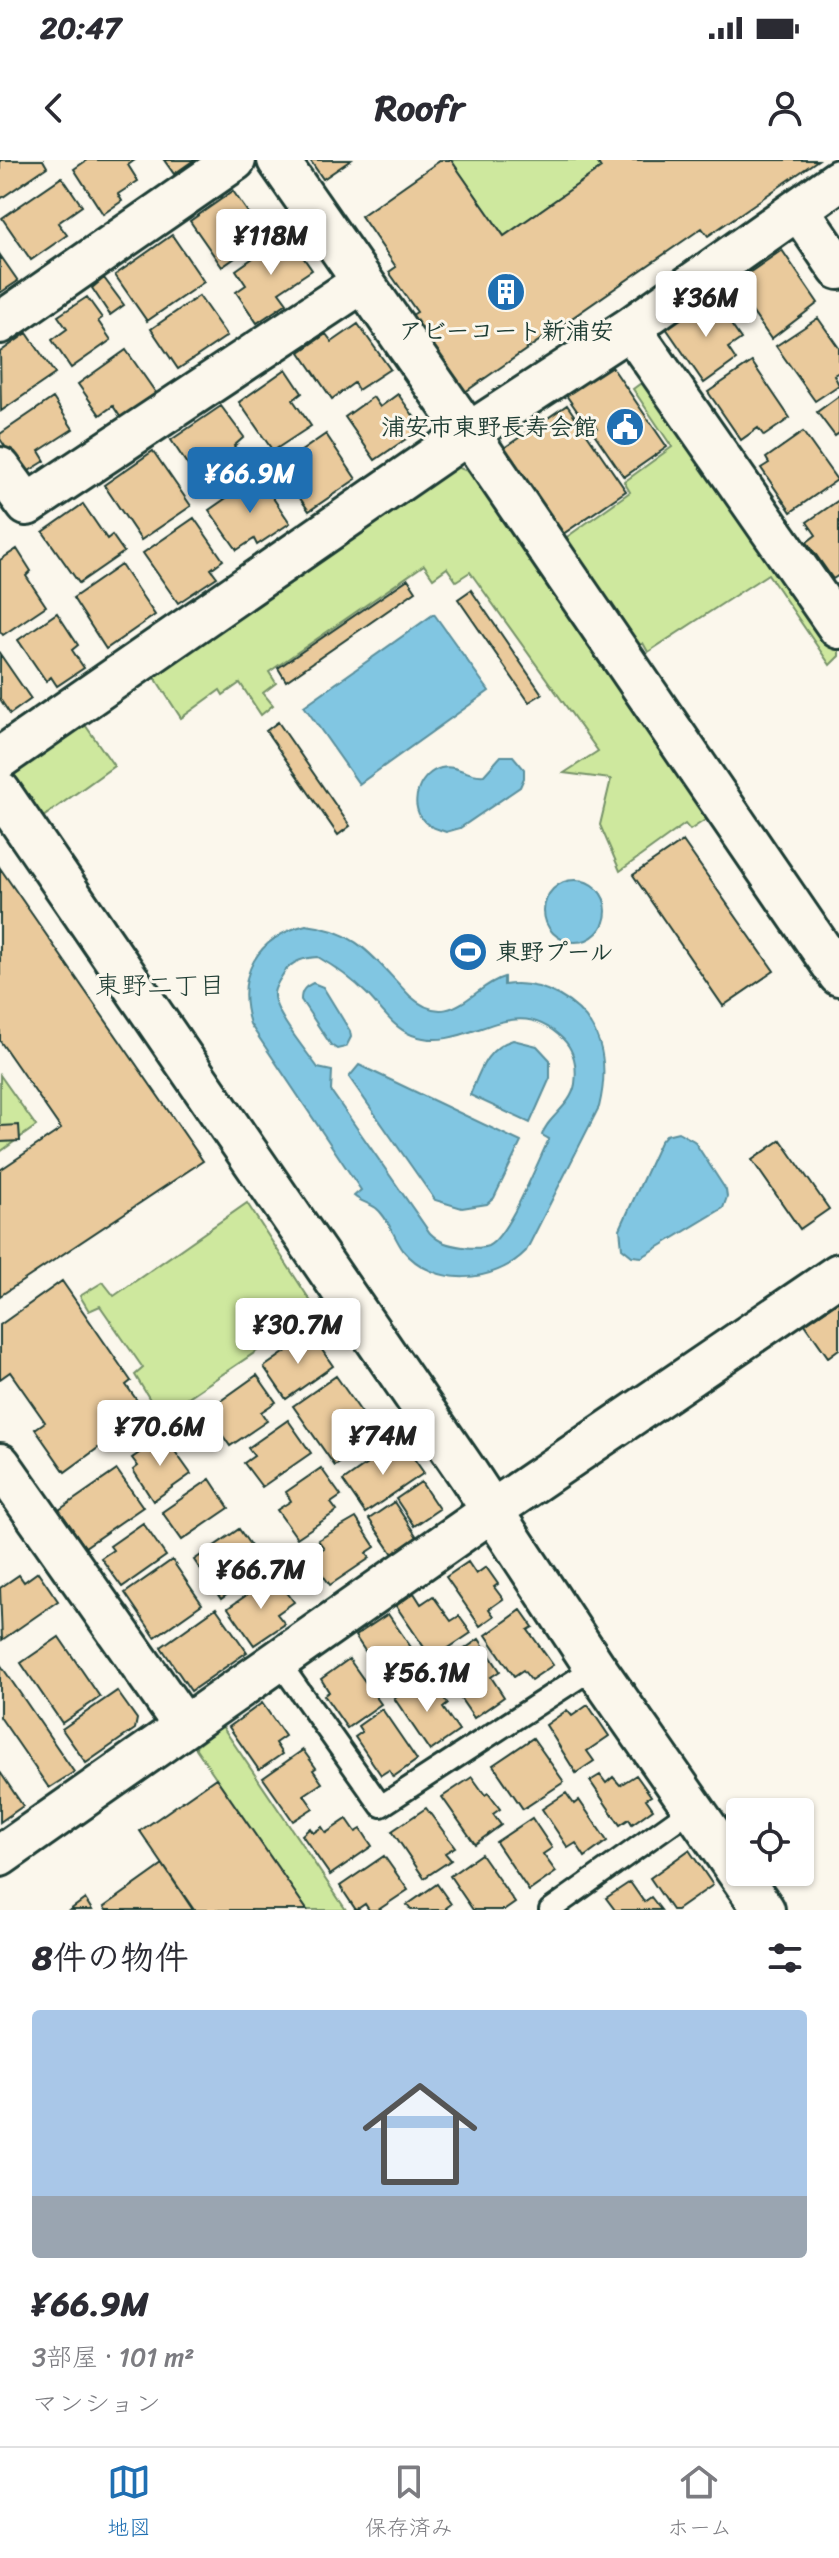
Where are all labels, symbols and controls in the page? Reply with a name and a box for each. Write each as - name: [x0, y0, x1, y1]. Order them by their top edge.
- text: 20:47: [40, 1, 121, 55]
- text: Roofr: [375, 76, 464, 140]
- icon: back: [32, 86, 76, 130]
- icon: person: [763, 86, 807, 130]
- pin: ¥118M: [215, 209, 327, 277]
- text: ¥118M: [234, 212, 308, 258]
- building icon: アビーコート新浦安: [485, 271, 527, 313]
- pin: ¥36M: [659, 271, 753, 339]
- text: ¥36M: [674, 274, 738, 320]
- place label: アビーコート新浦安: [398, 310, 614, 352]
- place label: 浦安市東野長寿会館: [381, 406, 597, 448]
- public building icon: 浦安市東野長寿会館: [604, 406, 646, 448]
- pin: ¥66.9M: [185, 447, 315, 515]
- text: ¥66.9M: [206, 450, 295, 496]
- sports icon: 東野プール: [447, 931, 489, 973]
- place label: 東野プール: [496, 931, 614, 973]
- district label: 東野二丁目: [95, 962, 225, 1008]
- pin: ¥30.7M: [233, 1298, 363, 1366]
- text: ¥30.7M: [253, 1301, 343, 1347]
- pin: ¥70.6M: [95, 1400, 225, 1468]
- text: ¥70.6M: [115, 1403, 205, 1449]
- pin: ¥74M: [336, 1409, 430, 1477]
- text: ¥74M: [350, 1412, 416, 1458]
- pin: ¥66.7M: [196, 1543, 326, 1611]
- text: ¥66.7M: [217, 1546, 305, 1592]
- pin: ¥56.1M: [362, 1646, 492, 1714]
- text: ¥56.1M: [384, 1649, 470, 1695]
- map controls: [726, 1798, 814, 1886]
- button: locate: [726, 1798, 814, 1886]
- text: 8件の物件: [32, 1928, 189, 1988]
- icon: filters: [763, 1936, 807, 1980]
- icon: home: [348, 2062, 492, 2206]
- text: ¥66.9M: [32, 2274, 148, 2334]
- text: 3部屋 · 101 m²: [32, 2334, 194, 2380]
- text: マンション: [32, 2380, 161, 2426]
- tab: 地図: [107, 2460, 151, 2547]
- tab: 保存済み: [365, 2460, 453, 2547]
- tab: ホーム: [667, 2460, 732, 2547]

